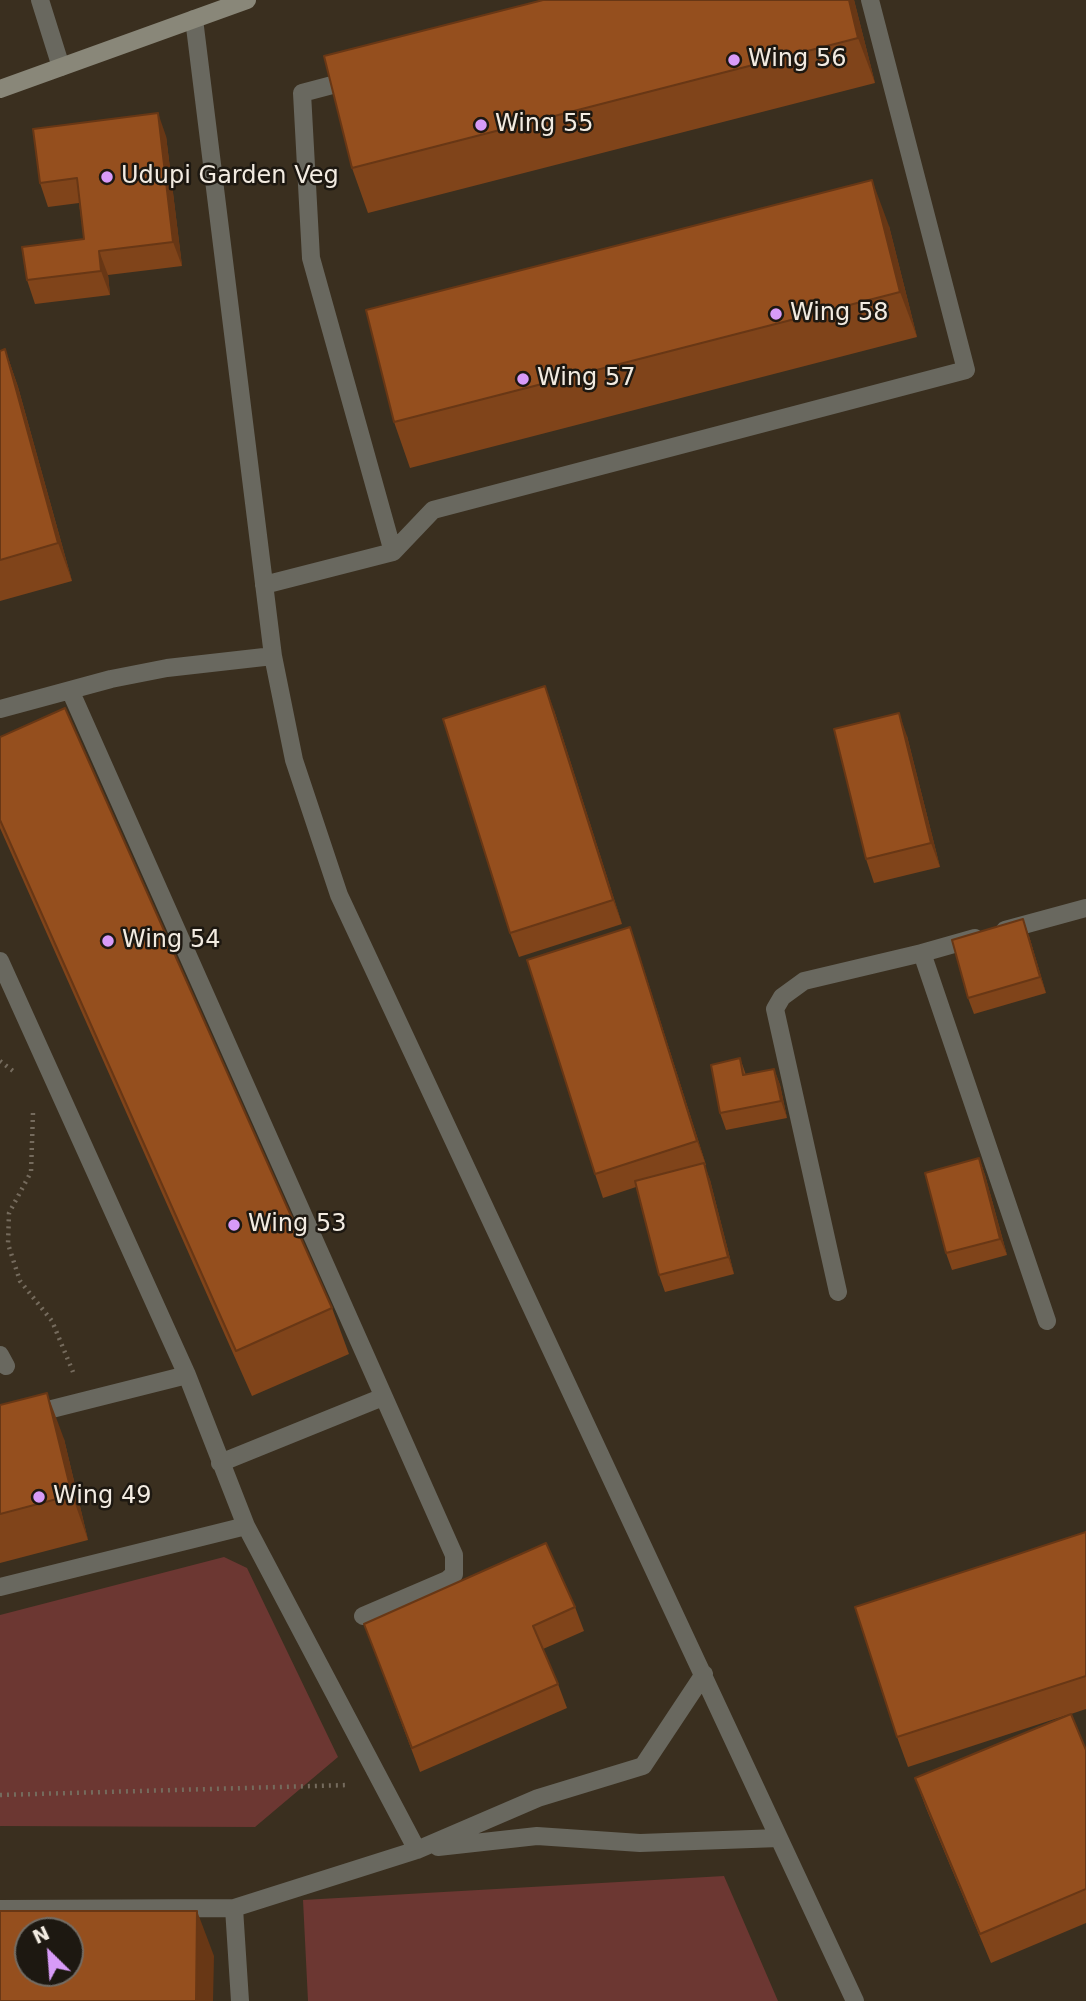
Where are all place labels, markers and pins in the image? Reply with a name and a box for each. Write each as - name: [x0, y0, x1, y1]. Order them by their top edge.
- place label: Wing 56: [748, 46, 846, 74]
- marker: Wing 56: [726, 52, 742, 68]
- place label: Wing 55: [495, 111, 593, 139]
- marker: Wing 55: [473, 117, 489, 133]
- place label: Udupi Garden Veg: [121, 163, 339, 191]
- marker: Udupi Garden Veg: [99, 169, 115, 185]
- place label: Wing 58: [790, 300, 888, 328]
- marker: Wing 58: [768, 306, 784, 322]
- place label: Wing 57: [537, 365, 635, 393]
- marker: Wing 57: [515, 371, 531, 387]
- place label: Wing 54: [122, 927, 220, 955]
- marker: Wing 54: [100, 933, 116, 949]
- place label: Wing 53: [248, 1211, 346, 1239]
- marker: Wing 53: [226, 1217, 242, 1233]
- place label: Wing 49: [53, 1483, 151, 1511]
- marker: Wing 49: [31, 1489, 47, 1505]

